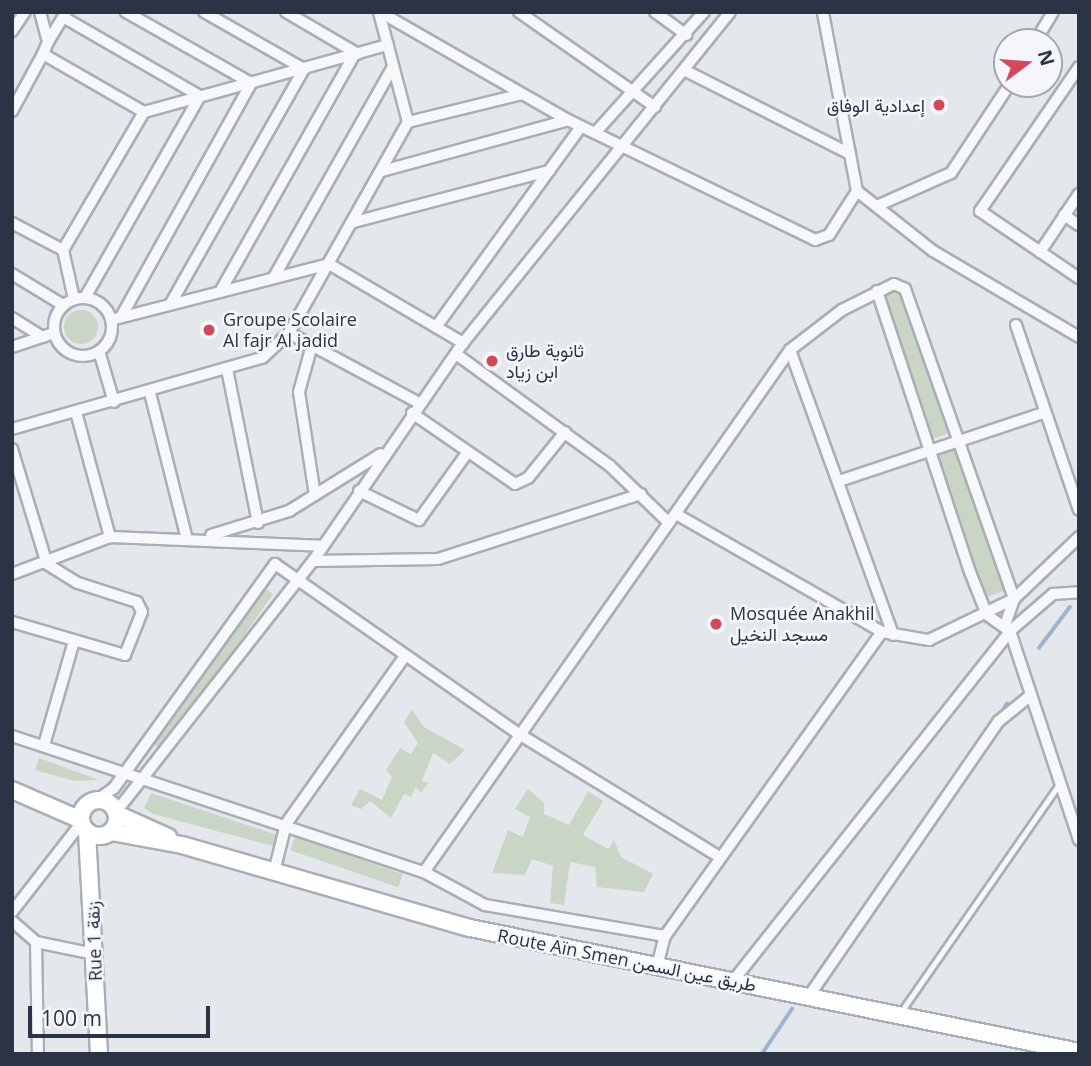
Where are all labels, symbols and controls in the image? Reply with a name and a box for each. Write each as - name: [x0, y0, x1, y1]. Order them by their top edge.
- north arrow: [993, 28, 1063, 98]
- text: N: [1032, 47, 1061, 69]
- place label: إعدادية الوفاق: [827, 94, 925, 116]
- marker: إعدادية الوفاق: [931, 97, 947, 113]
- place label: Groupe Scolaire Al fajr Al jadid: [223, 309, 357, 352]
- marker: Groupe Scolaire Al fajr Al jadid: [201, 322, 217, 338]
- place label: ثانوية طارق ابن زياد: [506, 340, 584, 382]
- marker: ثانوية طارق ابن زياد: [484, 353, 500, 369]
- place label: Mosquée Anakhil مسجد النخيل: [730, 603, 875, 646]
- marker: Mosquée Anakhil مسجد النخيل: [708, 616, 724, 632]
- street label: Rue 1 زنقة: [82, 901, 106, 981]
- street label: Route Aïn Smen طريق عين السمن: [496, 924, 758, 996]
- scale bar: [32, 992, 214, 1036]
- text: 100 m: [41, 1004, 102, 1032]

